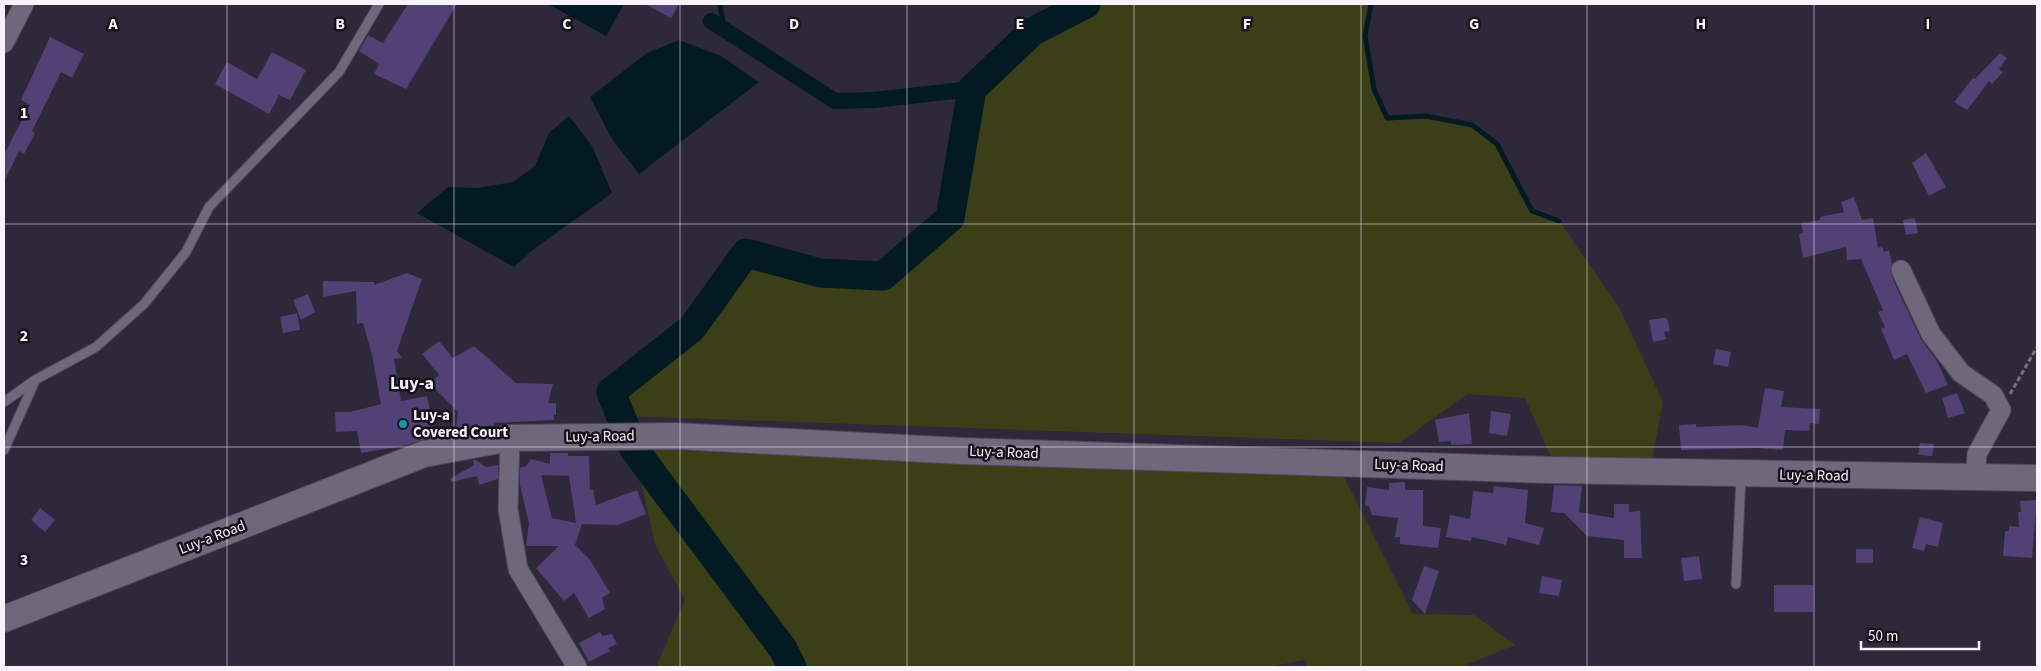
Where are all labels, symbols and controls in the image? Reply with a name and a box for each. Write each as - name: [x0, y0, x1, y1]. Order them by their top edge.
- text: A: [107, 13, 118, 35]
- text: B: [335, 13, 345, 35]
- text: C: [562, 13, 572, 35]
- text: D: [789, 13, 799, 35]
- text: E: [1016, 13, 1024, 35]
- text: F: [1243, 13, 1251, 35]
- text: G: [1469, 13, 1479, 35]
- text: H: [1696, 13, 1706, 35]
- text: I: [1926, 13, 1930, 35]
- text: 1: [20, 102, 28, 124]
- text: 2: [20, 325, 28, 347]
- district label: Luy-a: [390, 371, 434, 396]
- place label: Luy-a Covered Court: [413, 405, 508, 443]
- marker: Luy-a Covered Court: [397, 418, 409, 430]
- street label: Luy-a Road: [565, 425, 635, 448]
- street label: Luy-a Road: [969, 441, 1039, 464]
- street label: Luy-a Road: [1374, 454, 1444, 477]
- street label: Luy-a Road: [1779, 464, 1849, 487]
- street label: Luy-a Road: [176, 515, 248, 560]
- text: 3: [20, 549, 28, 571]
- scale bar: [1861, 618, 1978, 650]
- text: 50 m: [1868, 626, 1898, 647]

